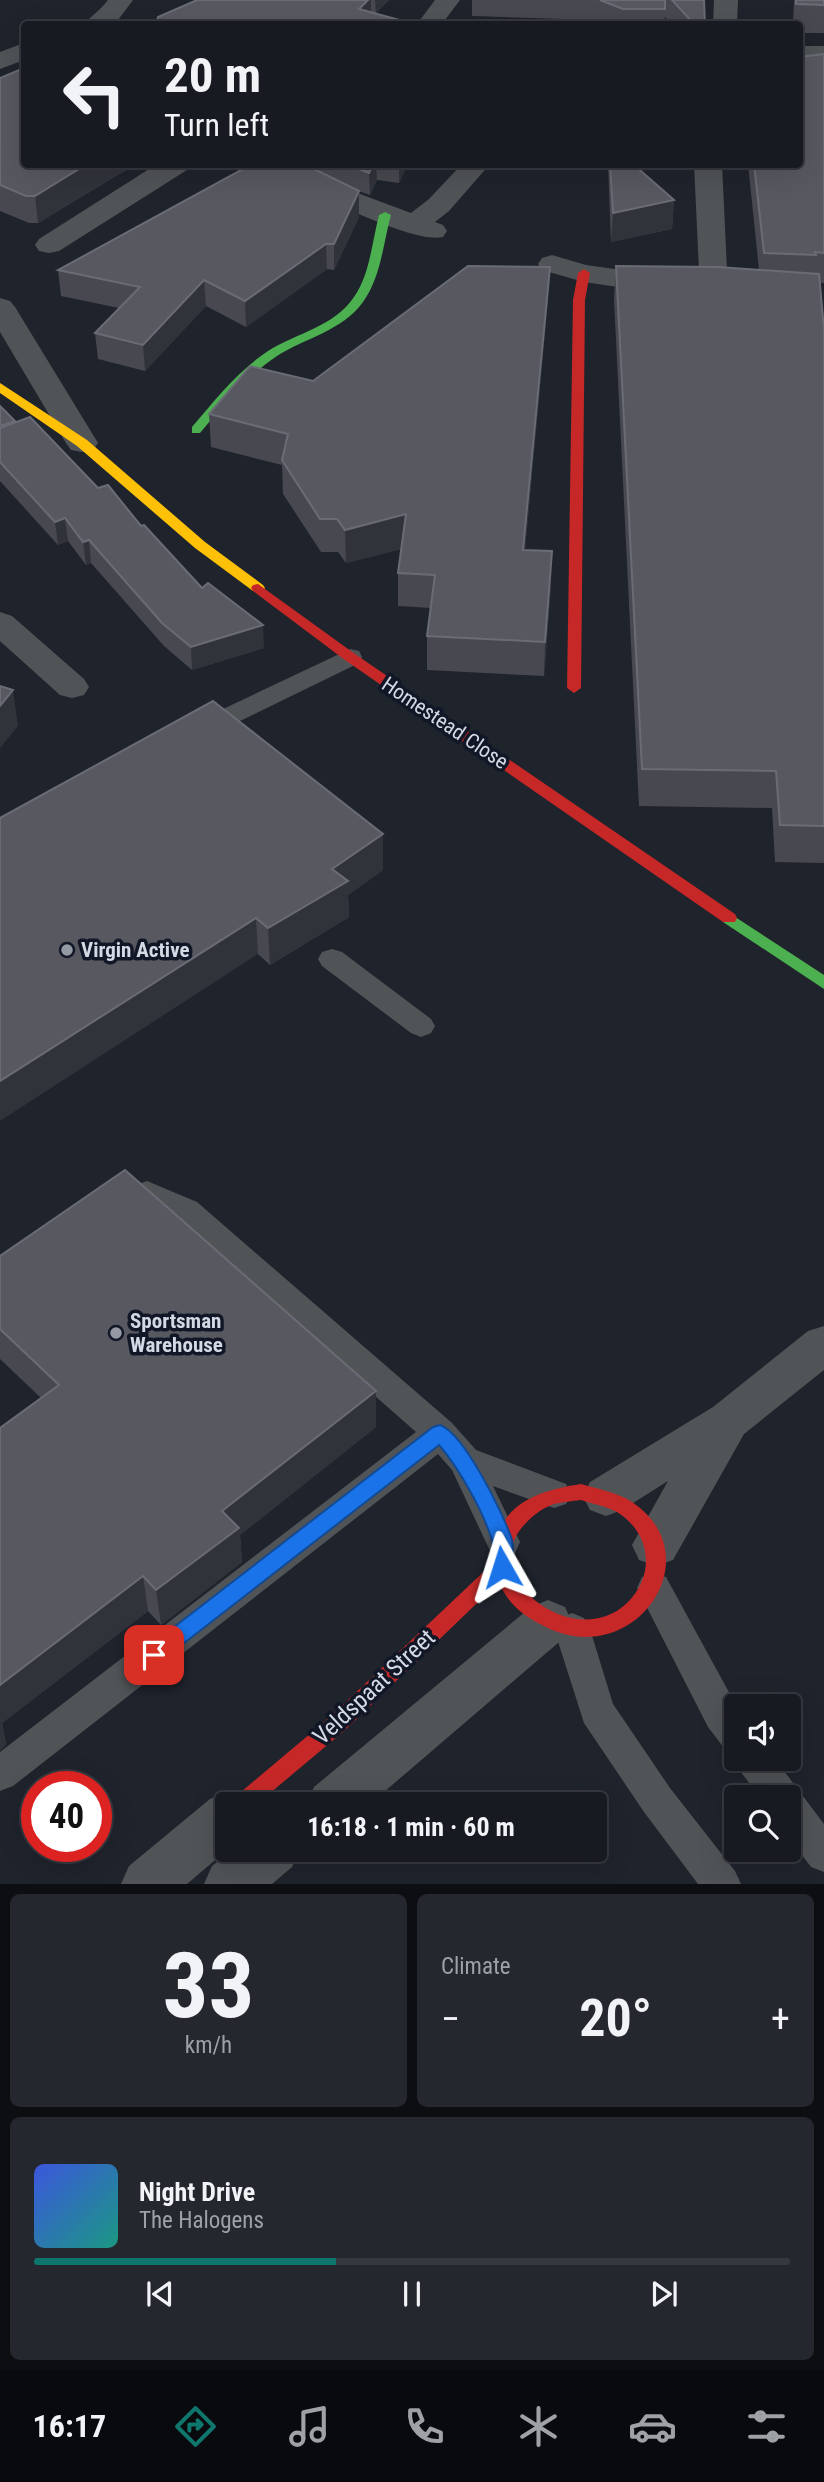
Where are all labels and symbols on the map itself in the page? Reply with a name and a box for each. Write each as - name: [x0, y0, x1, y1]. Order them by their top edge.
- street label: Homestead Close: [377, 672, 513, 774]
- place label: Virgin Active: [81, 938, 190, 962]
- marker: Virgin Active: [59, 942, 75, 958]
- place label: Sportsman Warehouse: [130, 1309, 223, 1357]
- marker: Sportsman Warehouse: [108, 1325, 124, 1341]
- position arrow: [465, 1530, 539, 1604]
- street label: Veldspaat Street: [307, 1623, 441, 1751]
- pin: [124, 1625, 184, 1685]
- speed limit sign: 40: [21, 1771, 112, 1862]

